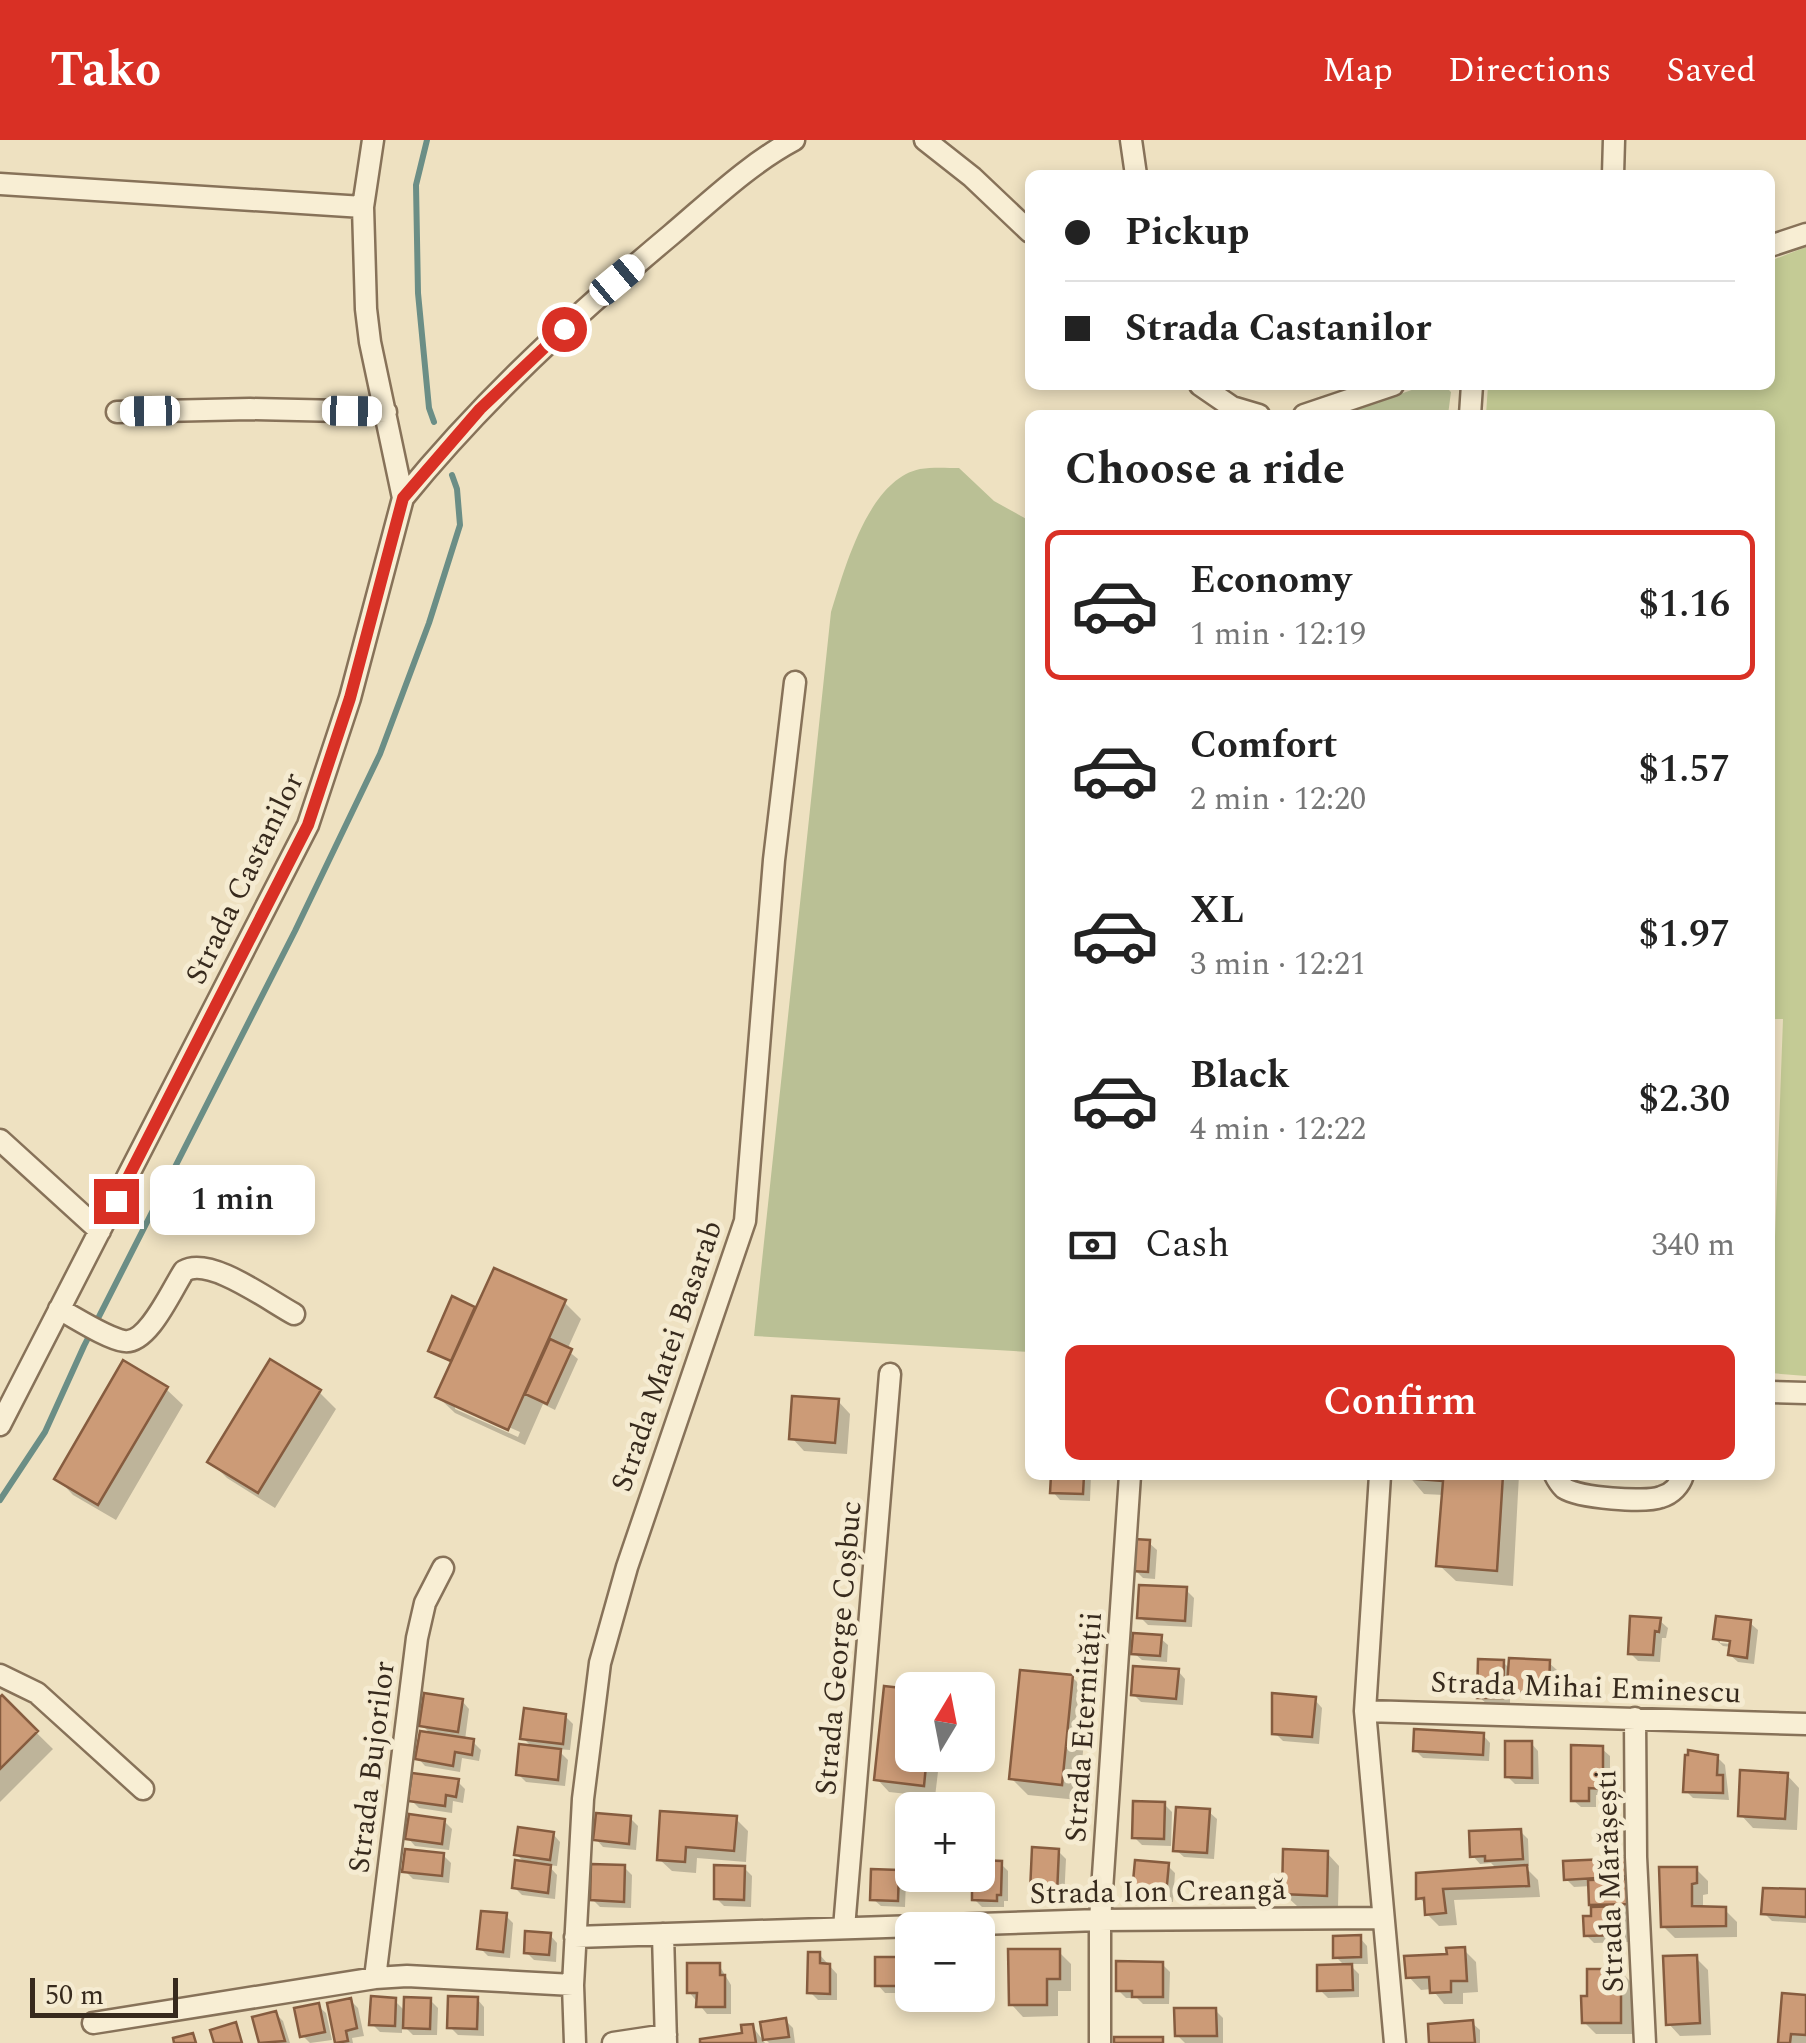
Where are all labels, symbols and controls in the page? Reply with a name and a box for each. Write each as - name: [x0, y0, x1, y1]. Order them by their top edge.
- text: Tako: [50, 34, 161, 107]
- text: Map: [1322, 44, 1393, 97]
- text: Directions: [1448, 44, 1611, 97]
- text: Saved: [1666, 44, 1756, 97]
- text: Pickup: [1125, 204, 1249, 262]
- car: [584, 249, 650, 311]
- text: Strada Castanilor: [1125, 300, 1431, 358]
- route start: [542, 307, 587, 352]
- car: [120, 395, 180, 427]
- car: [322, 395, 382, 427]
- text: Choose a ride: [1065, 435, 1345, 504]
- text: Economy: [1190, 552, 1351, 610]
- icon: car: [1070, 560, 1160, 650]
- text: $1.16: [1639, 576, 1730, 634]
- text: 1 min · 12:19: [1190, 610, 1366, 659]
- text: Comfort: [1190, 717, 1337, 775]
- icon: car: [1070, 725, 1160, 815]
- text: $1.57: [1639, 741, 1730, 799]
- street label: Strada Castanilor: [174, 764, 316, 992]
- text: 2 min · 12:20: [1190, 775, 1366, 824]
- text: XL: [1190, 882, 1244, 940]
- icon: car: [1070, 890, 1160, 980]
- text: $1.97: [1639, 906, 1730, 964]
- text: 3 min · 12:21: [1190, 940, 1366, 989]
- text: Black: [1190, 1047, 1290, 1105]
- icon: car: [1070, 1055, 1160, 1145]
- text: $2.30: [1639, 1071, 1730, 1129]
- text: 4 min · 12:22: [1190, 1105, 1366, 1154]
- callout: 1 min: [151, 1166, 316, 1236]
- text: 1 min: [191, 1175, 274, 1224]
- route end: [94, 1179, 139, 1224]
- street label: Strada Matei Basarab: [599, 1215, 735, 1498]
- text: Cash: [1145, 1216, 1230, 1274]
- icon: cash: [1065, 1218, 1120, 1273]
- text: 340 m: [1651, 1221, 1735, 1270]
- button: Confirm: [1065, 1345, 1735, 1460]
- street label: Strada George Coșbuc: [803, 1499, 875, 1797]
- street label: Strada Eternității: [1053, 1610, 1115, 1844]
- street label: Strada Bujorilor: [336, 1658, 408, 1876]
- street label: Strada Mihai Eminescu: [1430, 1660, 1742, 1716]
- north arrow: [895, 1672, 995, 1772]
- map controls: [895, 1672, 995, 2012]
- street label: Strada Mărășești: [1583, 1769, 1637, 1993]
- button: +: [895, 1792, 995, 1892]
- street label: Strada Ion Creangă: [1029, 1867, 1287, 1917]
- button: −: [895, 1912, 995, 2012]
- scale bar: [30, 1973, 178, 2018]
- text: 50 m: [45, 1974, 104, 2017]

